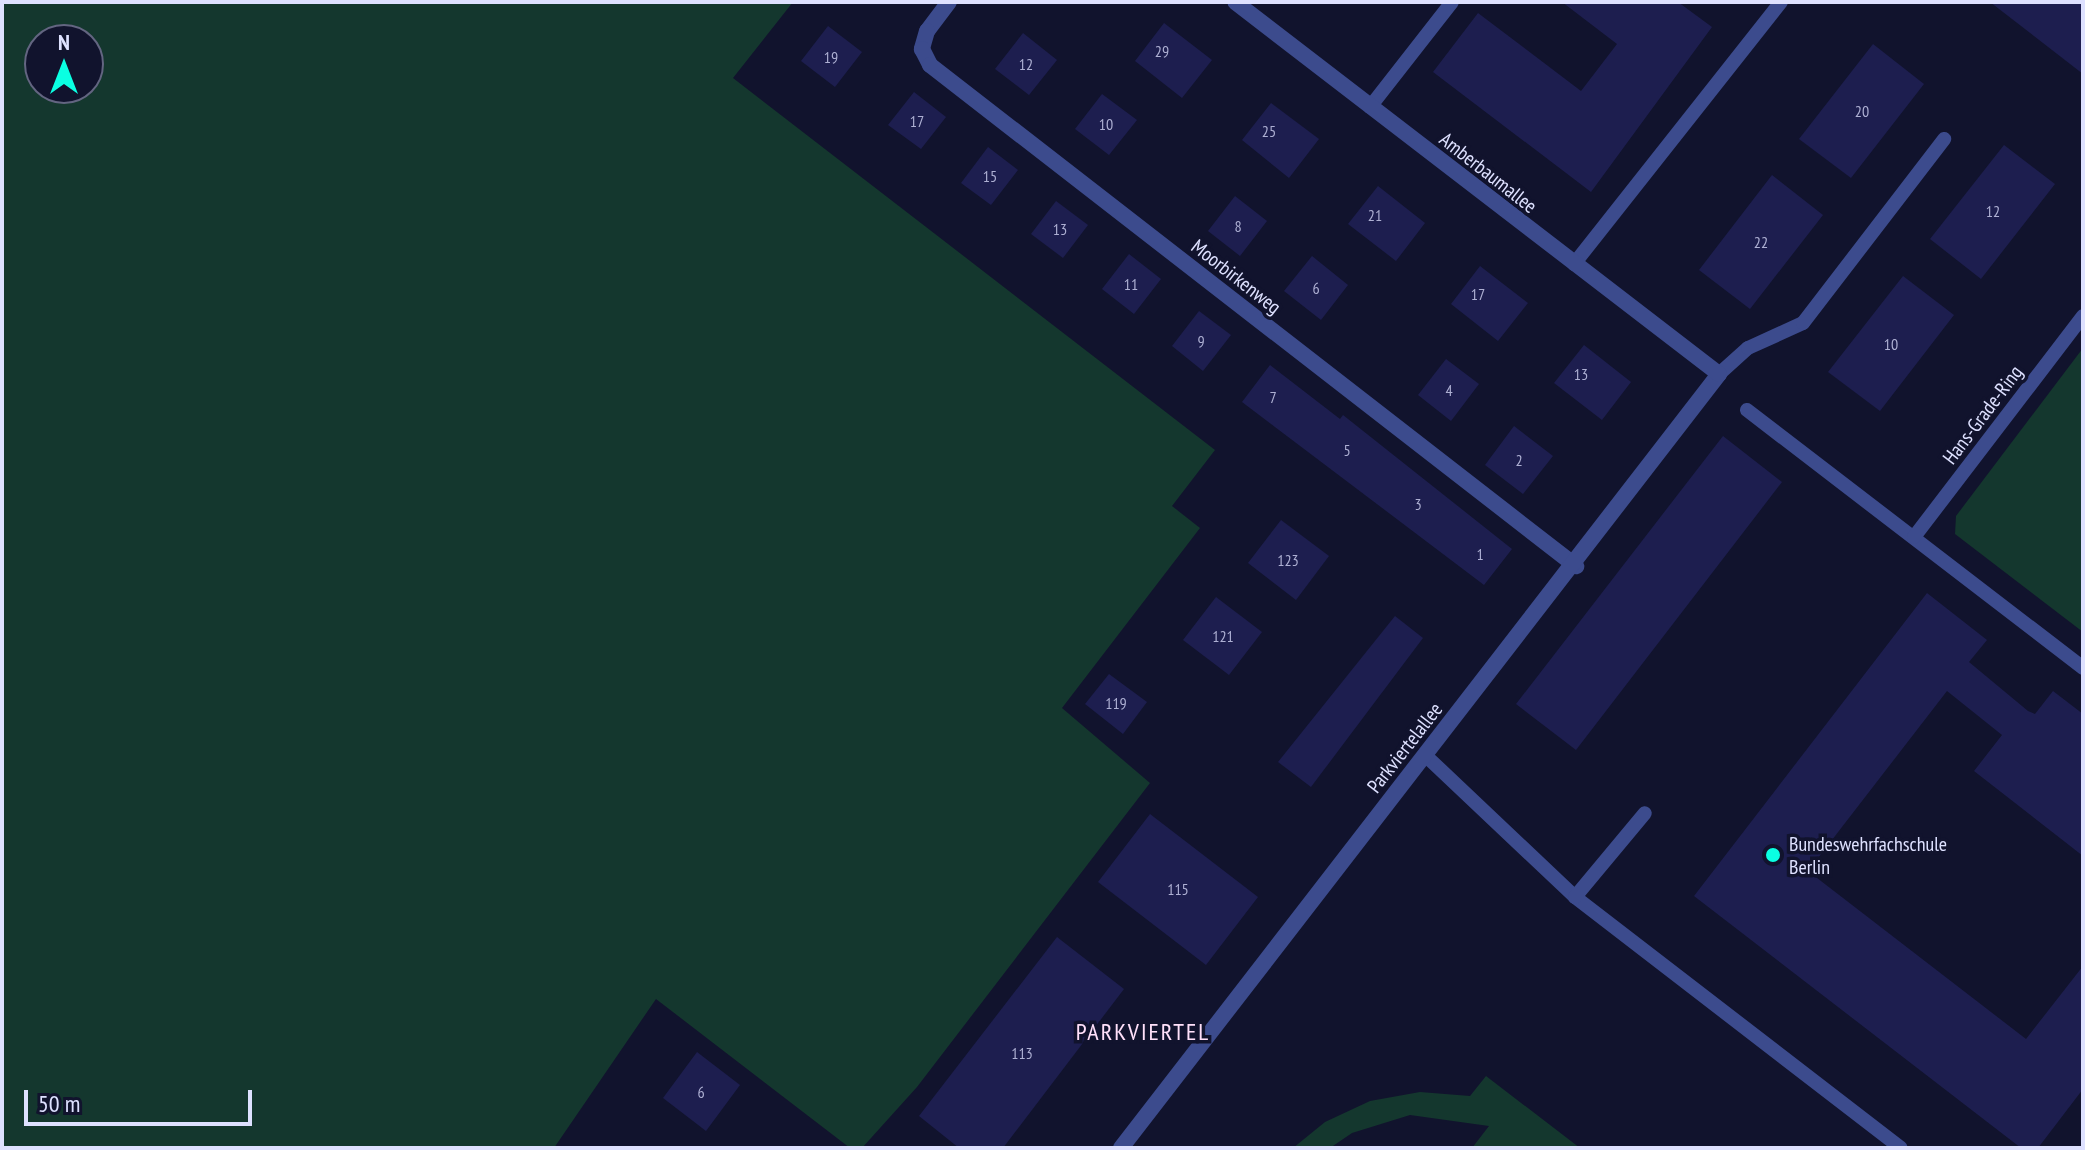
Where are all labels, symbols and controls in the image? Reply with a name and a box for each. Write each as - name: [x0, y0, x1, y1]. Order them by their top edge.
- north arrow: [24, 24, 104, 104]
- text: N: [58, 28, 70, 56]
- house number: 29: [1155, 41, 1169, 61]
- house number: 19: [824, 47, 838, 67]
- house number: 12: [1019, 54, 1033, 74]
- house number: 20: [1855, 101, 1869, 121]
- house number: 17: [910, 111, 924, 131]
- house number: 10: [1099, 114, 1113, 134]
- house number: 25: [1262, 121, 1276, 141]
- street label: Amberbaumallee: [1435, 128, 1541, 218]
- house number: 15: [983, 166, 997, 186]
- house number: 12: [1986, 201, 2000, 221]
- house number: 21: [1368, 205, 1382, 225]
- house number: 8: [1234, 216, 1242, 236]
- house number: 13: [1053, 219, 1067, 239]
- house number: 22: [1754, 232, 1768, 252]
- street label: Moorbirkenweg: [1186, 235, 1286, 319]
- house number: 11: [1124, 274, 1138, 294]
- house number: 6: [1312, 278, 1320, 298]
- house number: 17: [1471, 284, 1485, 304]
- house number: 9: [1197, 331, 1205, 351]
- house number: 10: [1884, 334, 1898, 354]
- street label: Hans-Grade-Ring: [1938, 361, 2028, 469]
- house number: 13: [1574, 364, 1588, 384]
- house number: 4: [1445, 380, 1453, 400]
- house number: 7: [1269, 387, 1277, 407]
- house number: 5: [1343, 440, 1351, 460]
- house number: 2: [1515, 450, 1523, 470]
- house number: 3: [1414, 494, 1422, 514]
- house number: 1: [1476, 544, 1484, 564]
- house number: 123: [1277, 550, 1299, 570]
- house number: 121: [1212, 626, 1234, 646]
- house number: 119: [1105, 693, 1127, 713]
- street label: Parkviertelallee: [1362, 698, 1448, 798]
- place label: Bundeswehrfachschule Berlin: [1789, 832, 1947, 879]
- marker: Bundeswehrfachschule Berlin: [1764, 846, 1782, 864]
- house number: 115: [1167, 879, 1189, 899]
- district label: PARKVIERTEL: [1076, 1018, 1210, 1046]
- house number: 113: [1011, 1043, 1033, 1063]
- scale bar: [28, 1074, 256, 1124]
- house number: 6: [697, 1082, 705, 1102]
- text: 50 m: [38, 1088, 80, 1119]

